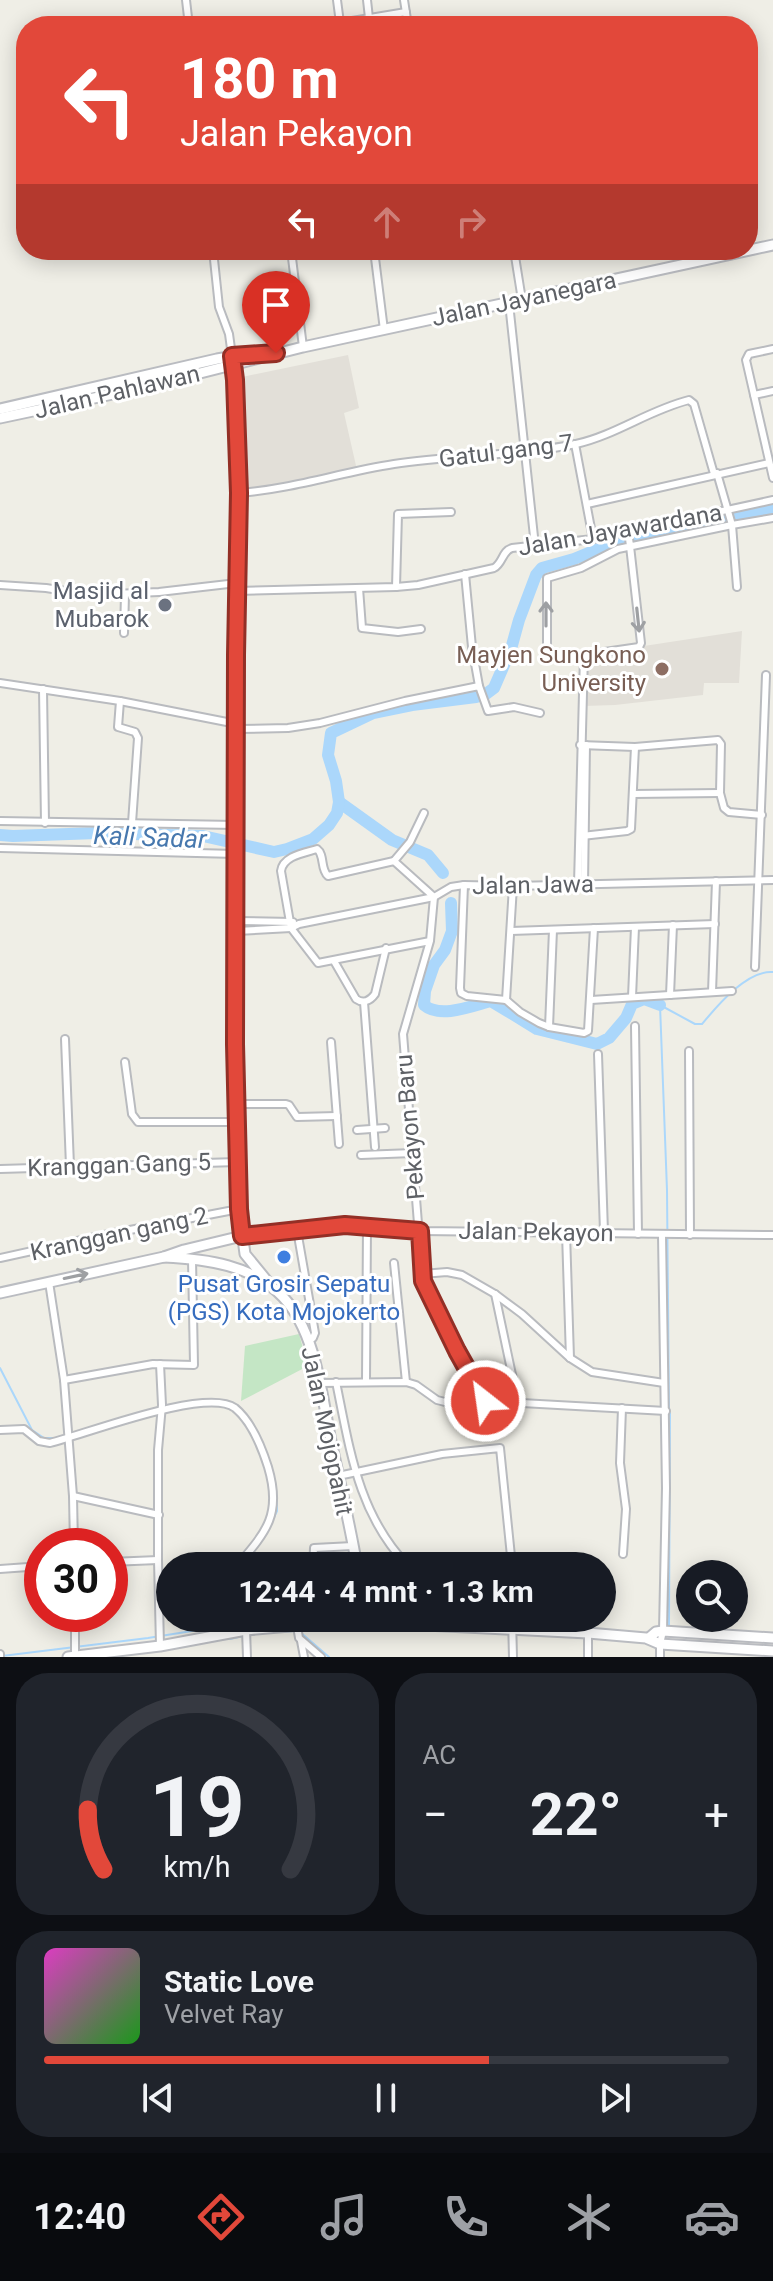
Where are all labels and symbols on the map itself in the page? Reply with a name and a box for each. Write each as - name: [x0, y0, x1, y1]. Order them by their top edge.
- street label: Jalan Jayanegara: [429, 266, 619, 332]
- pin: [242, 271, 310, 353]
- street label: Jalan Pahlawan: [32, 359, 202, 425]
- street label: Gatul gang 7: [437, 429, 575, 473]
- street label: Jalan Jayawardana: [516, 498, 724, 562]
- place label: Masjid al Mubarok: [53, 577, 150, 633]
- marker: Masjid al Mubarok: [156, 596, 174, 614]
- one-way arrow: [538, 601, 554, 628]
- one-way arrow: [631, 606, 646, 632]
- place label: Mayjen Sungkono University: [456, 641, 647, 697]
- marker: Mayjen Sungkono University: [653, 660, 671, 678]
- water label: Kali Sadar: [93, 820, 209, 854]
- street label: Jalan Jawa: [472, 870, 594, 900]
- street label: Pekayon Baru: [390, 1053, 430, 1201]
- street label: Kranggan Gang 5: [27, 1148, 211, 1182]
- street label: Kranggan gang 2: [28, 1201, 210, 1267]
- street label: Jalan Pekayon: [458, 1217, 614, 1247]
- marker: Pusat Grosir Sepatu (PGS) Kota Mojokerto: [275, 1248, 293, 1266]
- one-way arrow: [63, 1268, 89, 1283]
- place label: Pusat Grosir Sepatu (PGS) Kota Mojokerto: [168, 1270, 400, 1326]
- street label: Jalan Mojopahit: [295, 1344, 359, 1518]
- position arrow: [443, 1359, 527, 1443]
- speed limit sign: 30: [24, 1528, 128, 1632]

